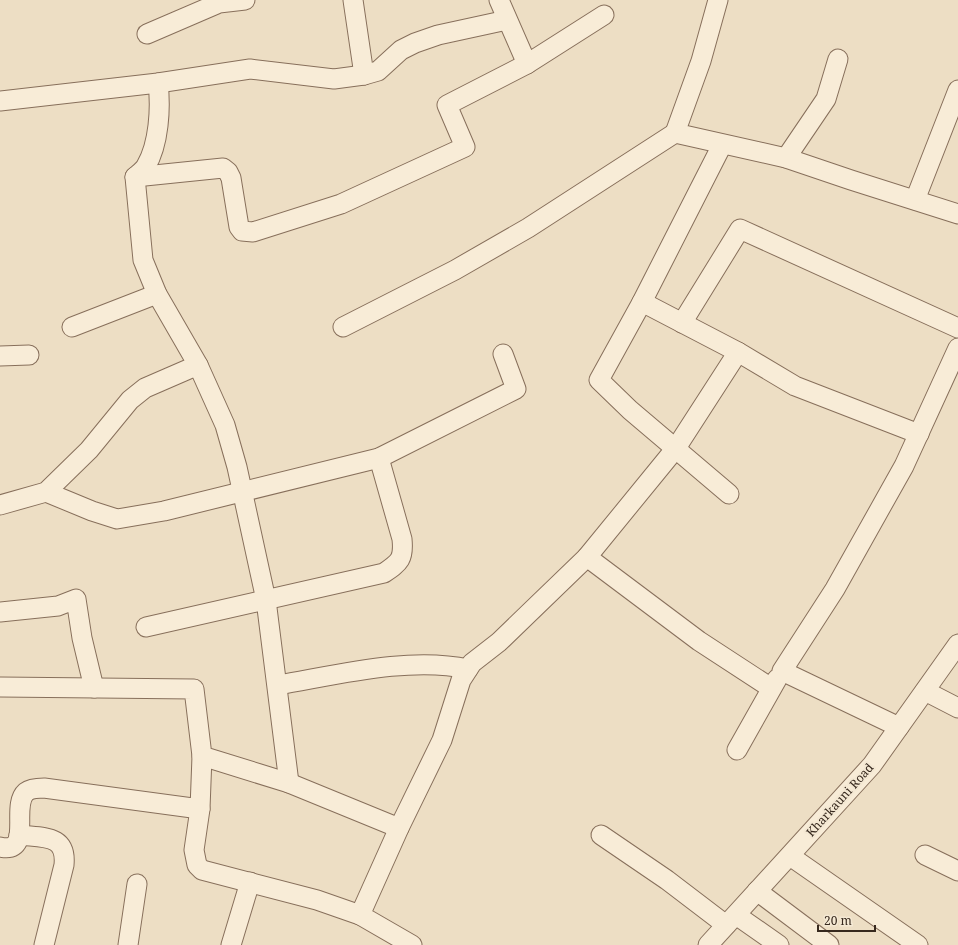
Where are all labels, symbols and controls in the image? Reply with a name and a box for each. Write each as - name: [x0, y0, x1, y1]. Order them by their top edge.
- street label: Kharkauni Road: [802, 759, 878, 840]
- scale bar: [818, 907, 875, 933]
- text: 20 m: [824, 912, 852, 929]

